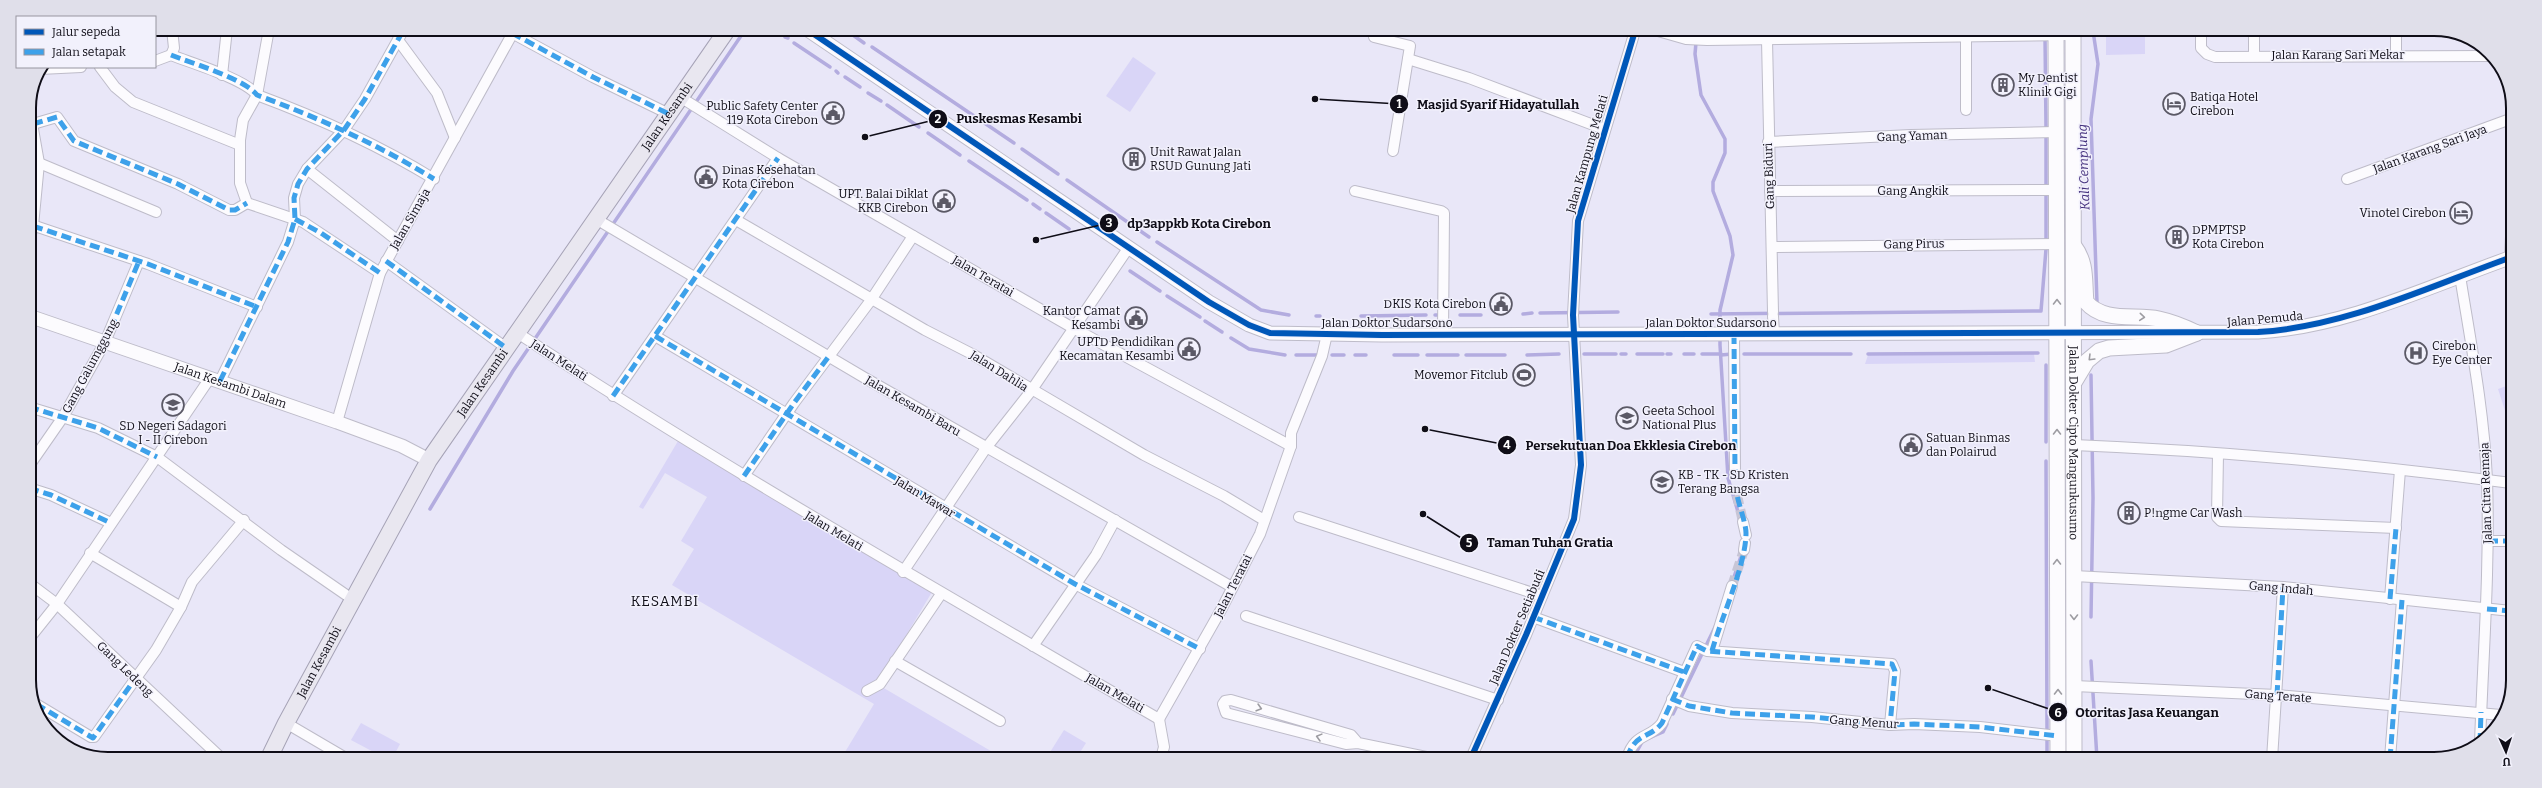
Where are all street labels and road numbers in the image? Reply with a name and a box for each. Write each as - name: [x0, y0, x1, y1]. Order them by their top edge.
- street label: Jalan Karang Sari Mekar: [2271, 48, 2405, 62]
- street label: Jalan Kesambi: [638, 80, 696, 154]
- street label: Jalan Kampung Melati: [1563, 93, 1611, 216]
- street label: Jalan Karang Sari Jaya: [2370, 122, 2489, 176]
- street label: Gang Yaman: [1876, 128, 1948, 144]
- street label: Gang Biduri: [1761, 142, 1777, 209]
- street label: Gang Angkik: [1877, 184, 1949, 198]
- street label: Jalan Simaja: [386, 186, 433, 253]
- street label: Gang Pirus: [1883, 236, 1945, 252]
- street label: Jalan Teratai: [949, 252, 1017, 300]
- street label: Jalan Pemuda: [2226, 309, 2304, 329]
- street label: Gang Galumggung: [59, 316, 121, 416]
- street label: Jalan Doktor Sudarsono: [1320, 316, 1453, 330]
- street label: Jalan Doktor Sudarsono: [1644, 316, 1777, 330]
- street label: Jalan Melati: [527, 336, 590, 384]
- street label: Jalan Dokter Cipto Mangunkusumo: [2066, 345, 2081, 540]
- street label: Jalan Kesambi: [454, 346, 511, 420]
- street label: Jalan Dahlia: [966, 347, 1031, 395]
- street label: Jalan Kesambi Dalam: [172, 359, 289, 411]
- street label: Jalan Kesambi Baru: [862, 372, 964, 439]
- street label: Jalan Citra Remaja: [2477, 442, 2495, 545]
- street label: Jalan Mawar: [891, 473, 958, 521]
- street label: Jalan Melati: [802, 508, 866, 554]
- street label: Jalan Teratai: [1211, 552, 1255, 621]
- street label: Jalan Dokter Setiabudi: [1486, 567, 1548, 688]
- street label: Gang Indah: [2248, 578, 2314, 598]
- street label: Jalan Kesambi: [294, 624, 344, 701]
- street label: Gang Ledeng: [94, 639, 156, 700]
- street label: Jalan Melati: [1083, 670, 1147, 716]
- street label: Gang Terate: [2244, 687, 2312, 705]
- street label: Gang Menur: [1829, 713, 1900, 731]

